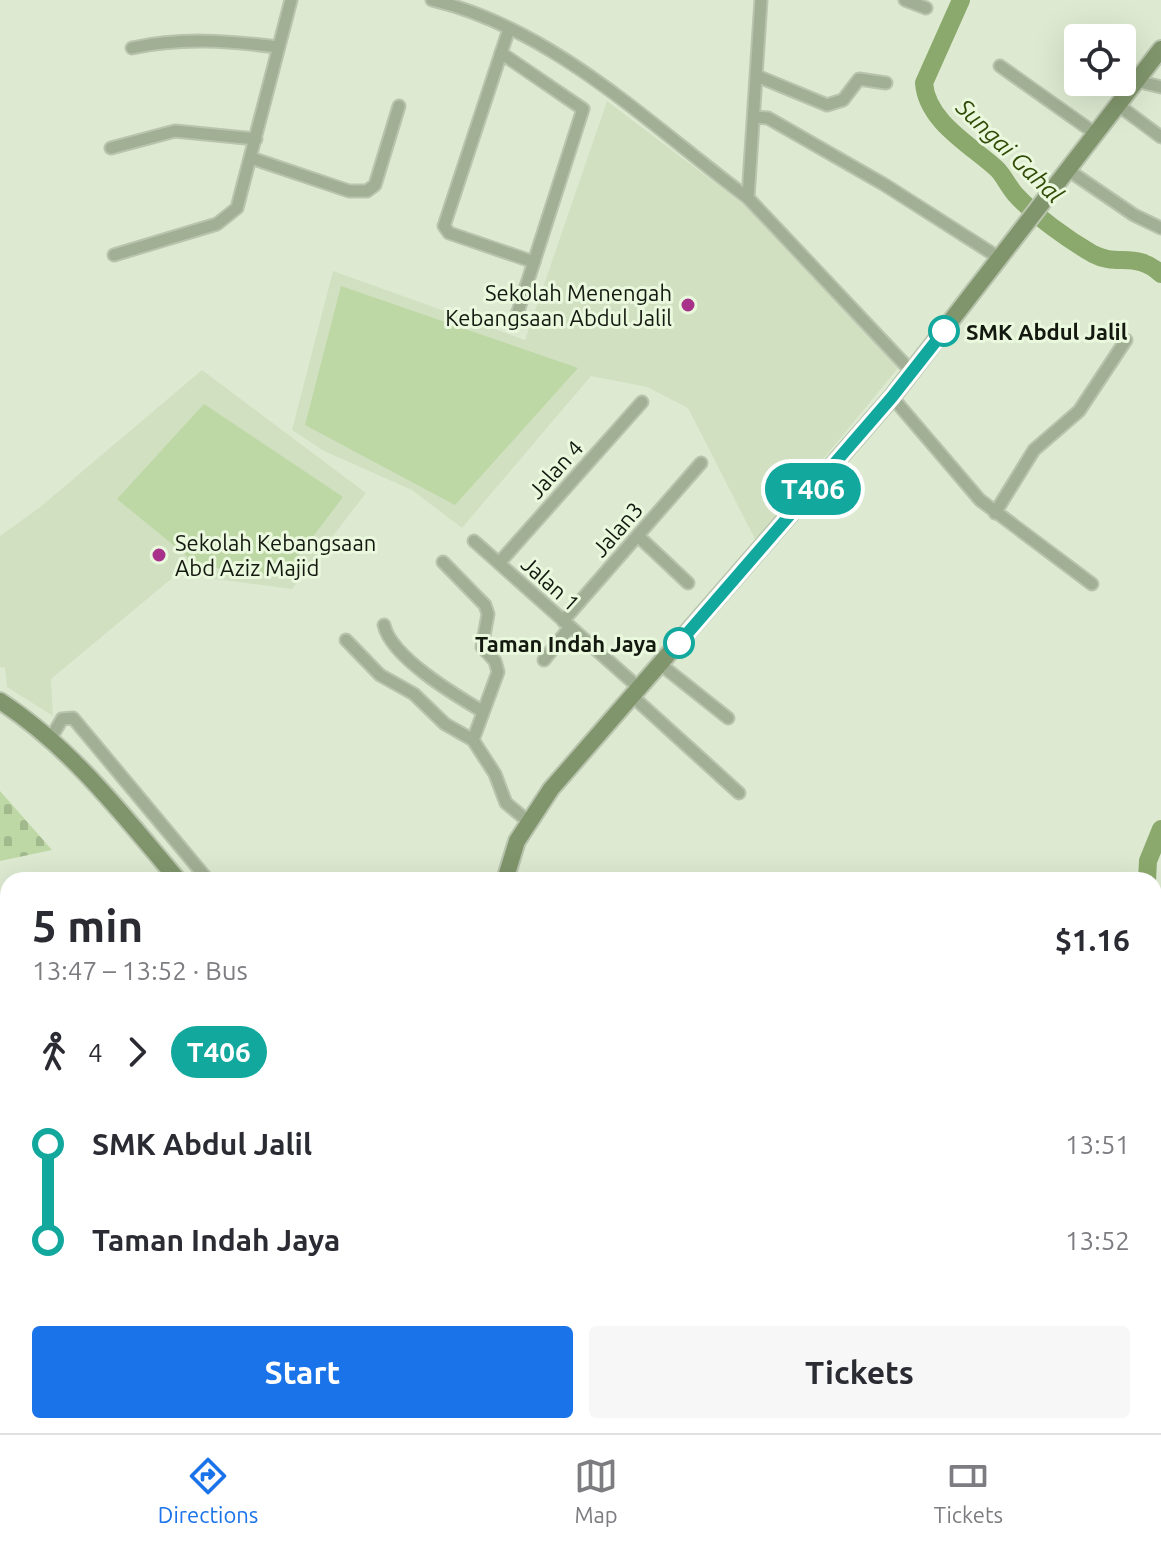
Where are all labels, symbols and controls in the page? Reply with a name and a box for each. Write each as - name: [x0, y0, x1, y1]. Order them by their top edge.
- map controls: [1064, 24, 1136, 96]
- button: locate: [1064, 24, 1136, 96]
- water label: Sungai Gahal: [950, 93, 1069, 209]
- place label: Sekolah Menengah Kebangsaan Abdul Jalil: [445, 280, 672, 330]
- marker: Sekolah Menengah Kebangsaan Abdul Jalil: [679, 296, 697, 314]
- marker: SMK Abdul Jalil: [929, 316, 959, 346]
- place label: SMK Abdul Jalil: [966, 319, 1128, 344]
- street label: Jalan 4: [523, 435, 587, 503]
- line badge: T406: [757, 463, 869, 515]
- text: T406: [781, 473, 845, 504]
- street label: Jalan3: [587, 497, 647, 561]
- place label: Sekolah Kebangsaan Abd Aziz Majid: [175, 530, 376, 580]
- marker: Sekolah Kebangsaan Abd Aziz Majid: [150, 546, 168, 564]
- street label: Jalan 1: [517, 551, 585, 615]
- marker: Taman Indah Jaya: [664, 628, 694, 658]
- place label: Taman Indah Jaya: [475, 631, 657, 656]
- text: 5 min: [32, 901, 143, 950]
- text: $1.16: [1055, 923, 1130, 957]
- text: 13:47 – 13:52 · Bus: [32, 956, 248, 985]
- icon: walk: [32, 1030, 76, 1074]
- icon: forward: [115, 1030, 159, 1074]
- text: T406: [187, 1036, 251, 1067]
- text: 4: [88, 1038, 103, 1067]
- text: SMK Abdul Jalil: [92, 1127, 312, 1161]
- text: 13:51: [1065, 1130, 1130, 1159]
- text: Taman Indah Jaya: [92, 1223, 340, 1257]
- text: 13:52: [1065, 1226, 1130, 1255]
- button: Start: [32, 1326, 573, 1418]
- button: Tickets: [589, 1326, 1130, 1418]
- tab: Directions: [158, 1454, 258, 1527]
- tab: Map: [574, 1454, 618, 1527]
- tab: Tickets: [934, 1454, 1003, 1527]

